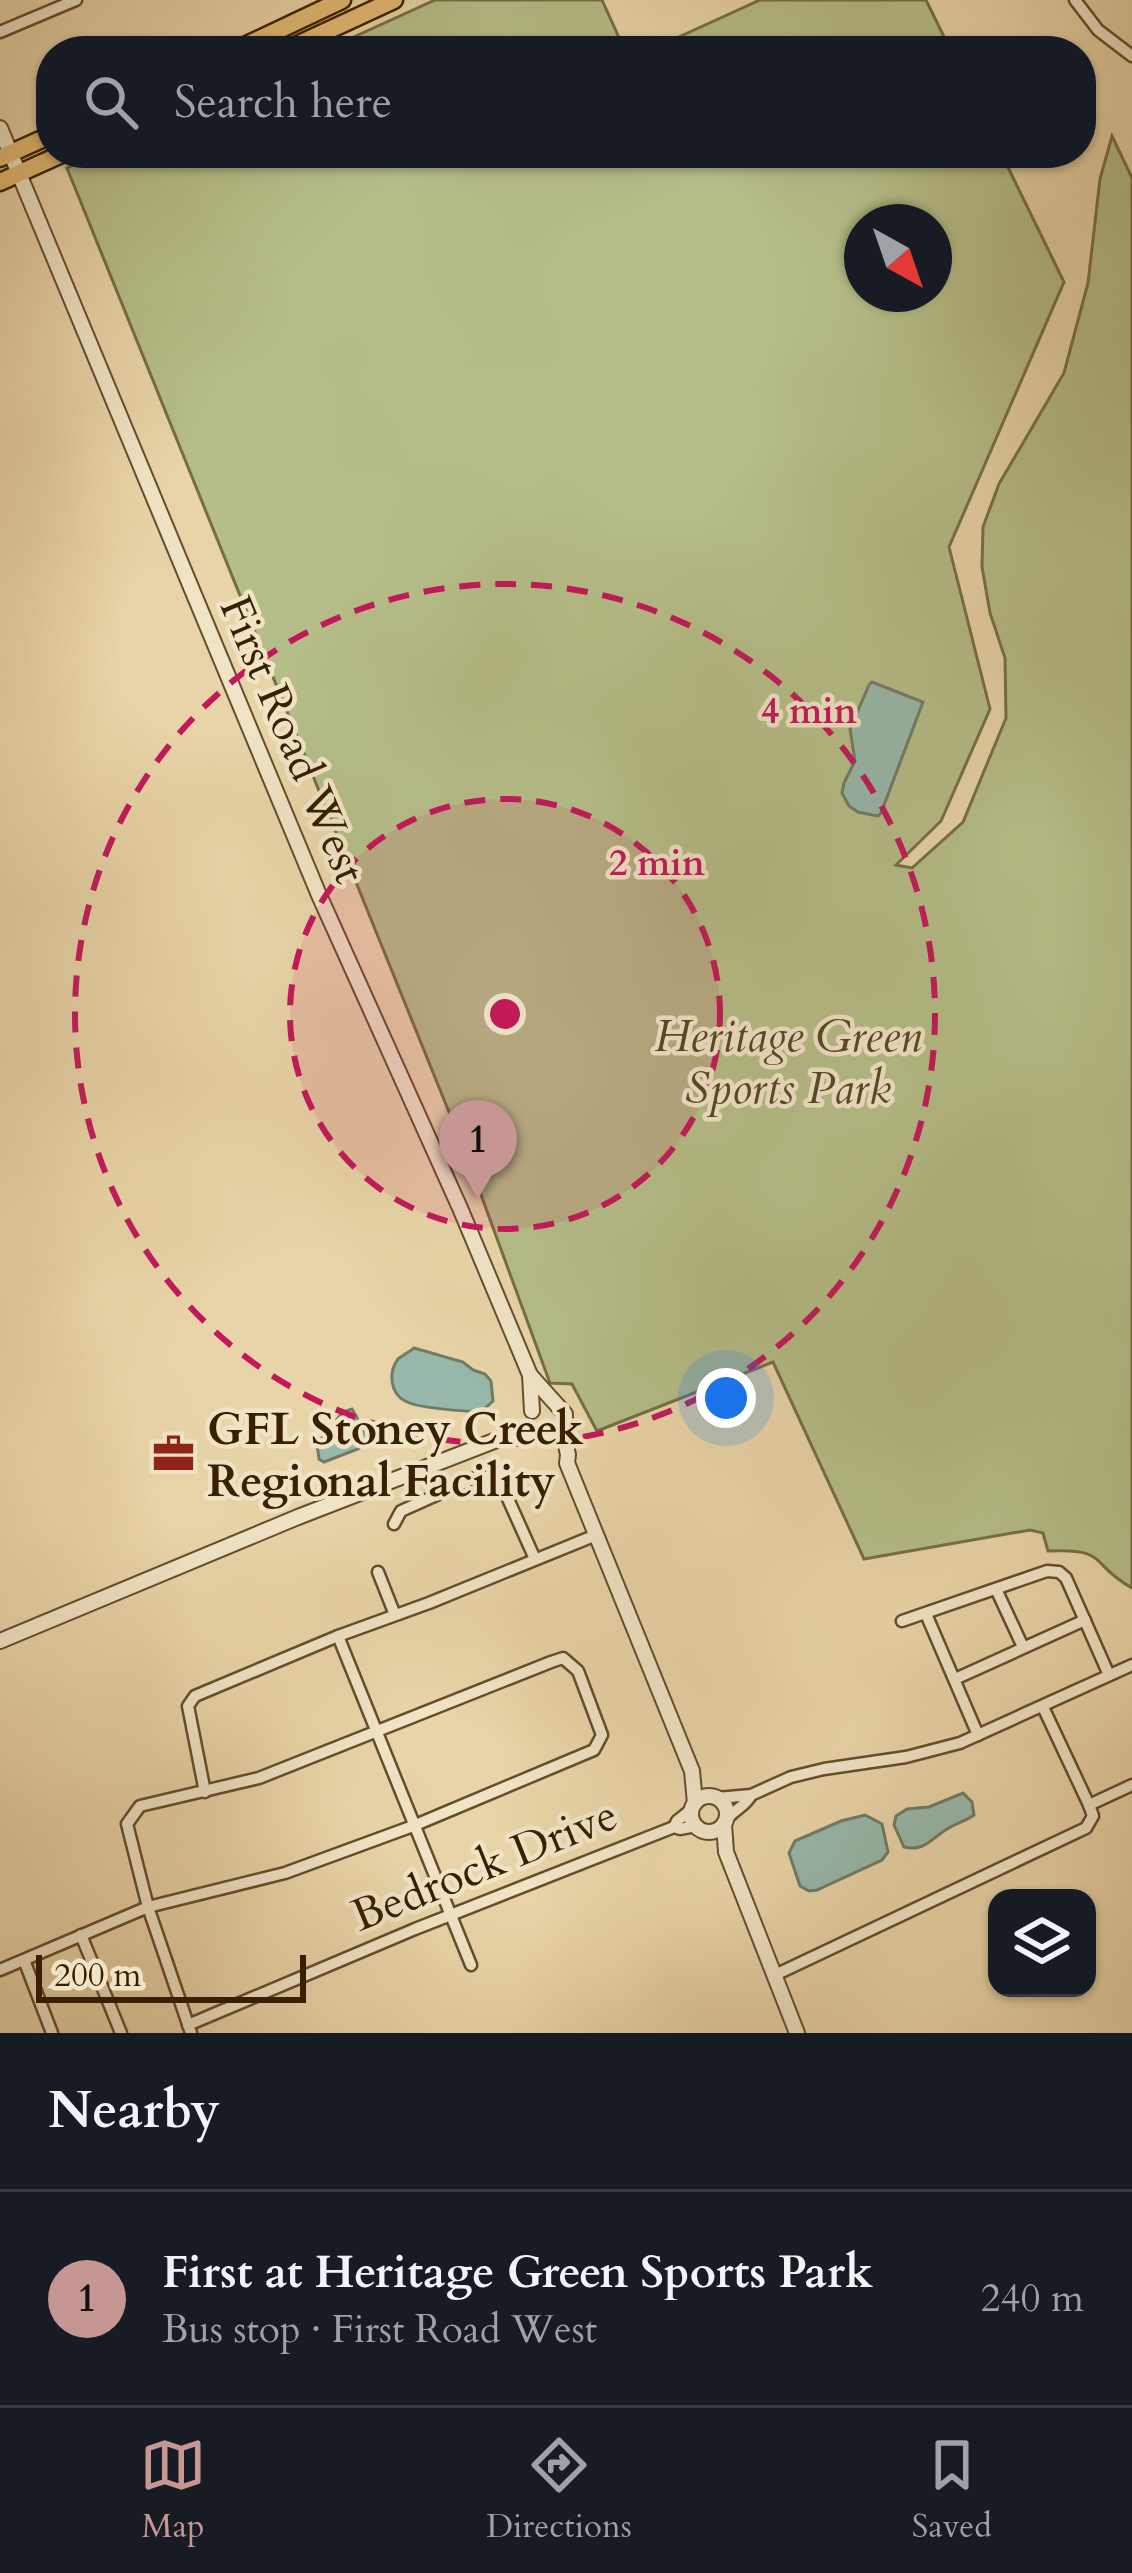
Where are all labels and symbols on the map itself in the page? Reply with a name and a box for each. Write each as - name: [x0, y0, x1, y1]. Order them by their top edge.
- north arrow: [844, 204, 952, 312]
- street label: First Road West: [205, 587, 381, 893]
- text: 4 min: [761, 687, 857, 736]
- text: 2 min: [609, 839, 705, 888]
- centre of rings: [484, 993, 526, 1035]
- park label: Heritage Green Sports Park: [654, 1006, 922, 1119]
- pin: 1: [439, 1100, 517, 1199]
- your location: [696, 1368, 756, 1428]
- place label: GFL Stoney Creek Regional Facility: [207, 1399, 584, 1512]
- office icon: GFL Stoney Creek Regional Facility: [150, 1431, 196, 1477]
- street label: Bedrock Drive: [343, 1784, 626, 1946]
- scale bar: [36, 1949, 306, 2002]

